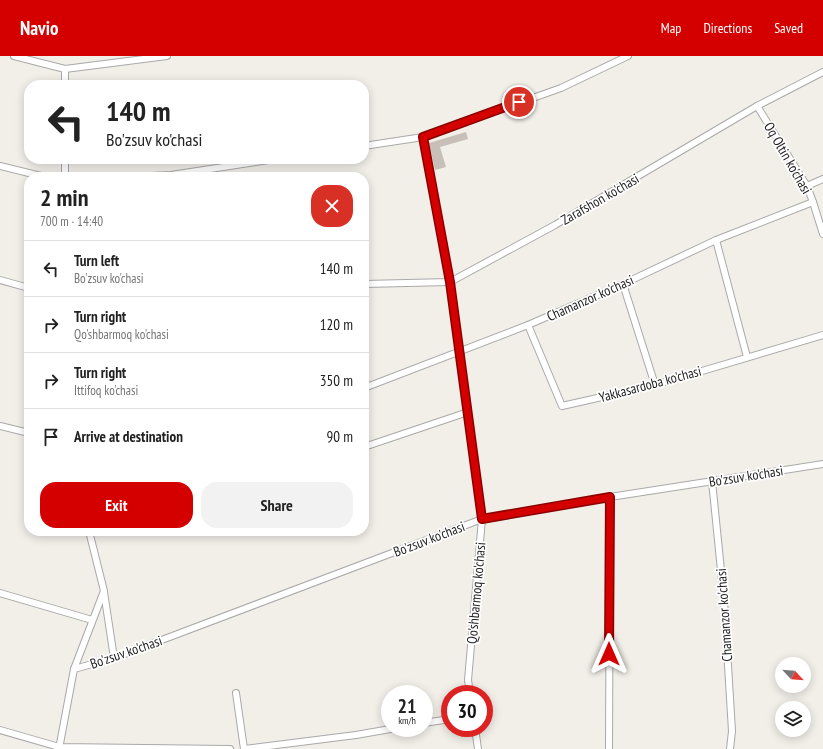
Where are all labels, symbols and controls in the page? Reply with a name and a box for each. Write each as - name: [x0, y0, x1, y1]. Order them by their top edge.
- text: Navio: [20, 16, 58, 40]
- text: Map: [661, 19, 681, 37]
- text: Directions: [703, 19, 752, 37]
- text: Saved: [774, 19, 803, 37]
- pin: [502, 85, 536, 119]
- icon: arrive: [508, 91, 530, 113]
- text: 140 m: [106, 92, 170, 129]
- icon: left: [40, 96, 92, 148]
- street label: Oq Oltin ko'chasi: [760, 119, 816, 197]
- text: Bo'zsuv ko'chasi: [106, 128, 202, 151]
- street label: Zarafshon ko'chasi: [558, 169, 642, 229]
- text: 2 min: [40, 182, 88, 213]
- button: close: [311, 185, 353, 227]
- text: 700 m · 14:40: [40, 213, 103, 230]
- text: Turn left: [74, 251, 119, 270]
- icon: left: [40, 258, 62, 280]
- text: 140 m: [320, 259, 353, 278]
- text: Bo'zsuv ko'chasi: [74, 270, 144, 287]
- street label: Chamanzor ko'chasi: [544, 271, 636, 325]
- text: Turn right: [74, 307, 126, 326]
- icon: right: [40, 314, 62, 336]
- text: 120 m: [320, 315, 353, 334]
- text: Qo'shbarmoq ko'chasi: [74, 326, 169, 343]
- street label: Yakkasardoba ko'chasi: [597, 362, 703, 406]
- text: Turn right: [74, 363, 126, 382]
- icon: right: [40, 370, 62, 392]
- text: 350 m: [320, 371, 353, 390]
- text: Ittifoq ko'chasi: [74, 382, 138, 399]
- icon: arrive: [40, 426, 62, 448]
- text: Arrive at destination: [74, 427, 183, 446]
- text: 90 m: [327, 427, 353, 446]
- street label: Bo'zsuv ko'chasi: [708, 461, 784, 491]
- button: Exit: [40, 482, 193, 528]
- button: Share: [201, 482, 353, 528]
- street label: Bo'zsuv ko'chasi: [391, 517, 467, 561]
- street label: Qo'shbarmoq ko'chasi: [463, 541, 489, 645]
- street label: Chamanzor ko'chasi: [712, 568, 736, 662]
- street label: Bo'zsuv ko'chasi: [88, 631, 164, 673]
- position arrow: [588, 633, 630, 675]
- north arrow: [775, 657, 811, 693]
- map controls: [775, 657, 811, 737]
- speed limit sign: 30: [441, 685, 493, 737]
- text: 21: [397, 693, 417, 719]
- button: layers: [775, 701, 811, 737]
- text: km/h: [398, 714, 416, 727]

